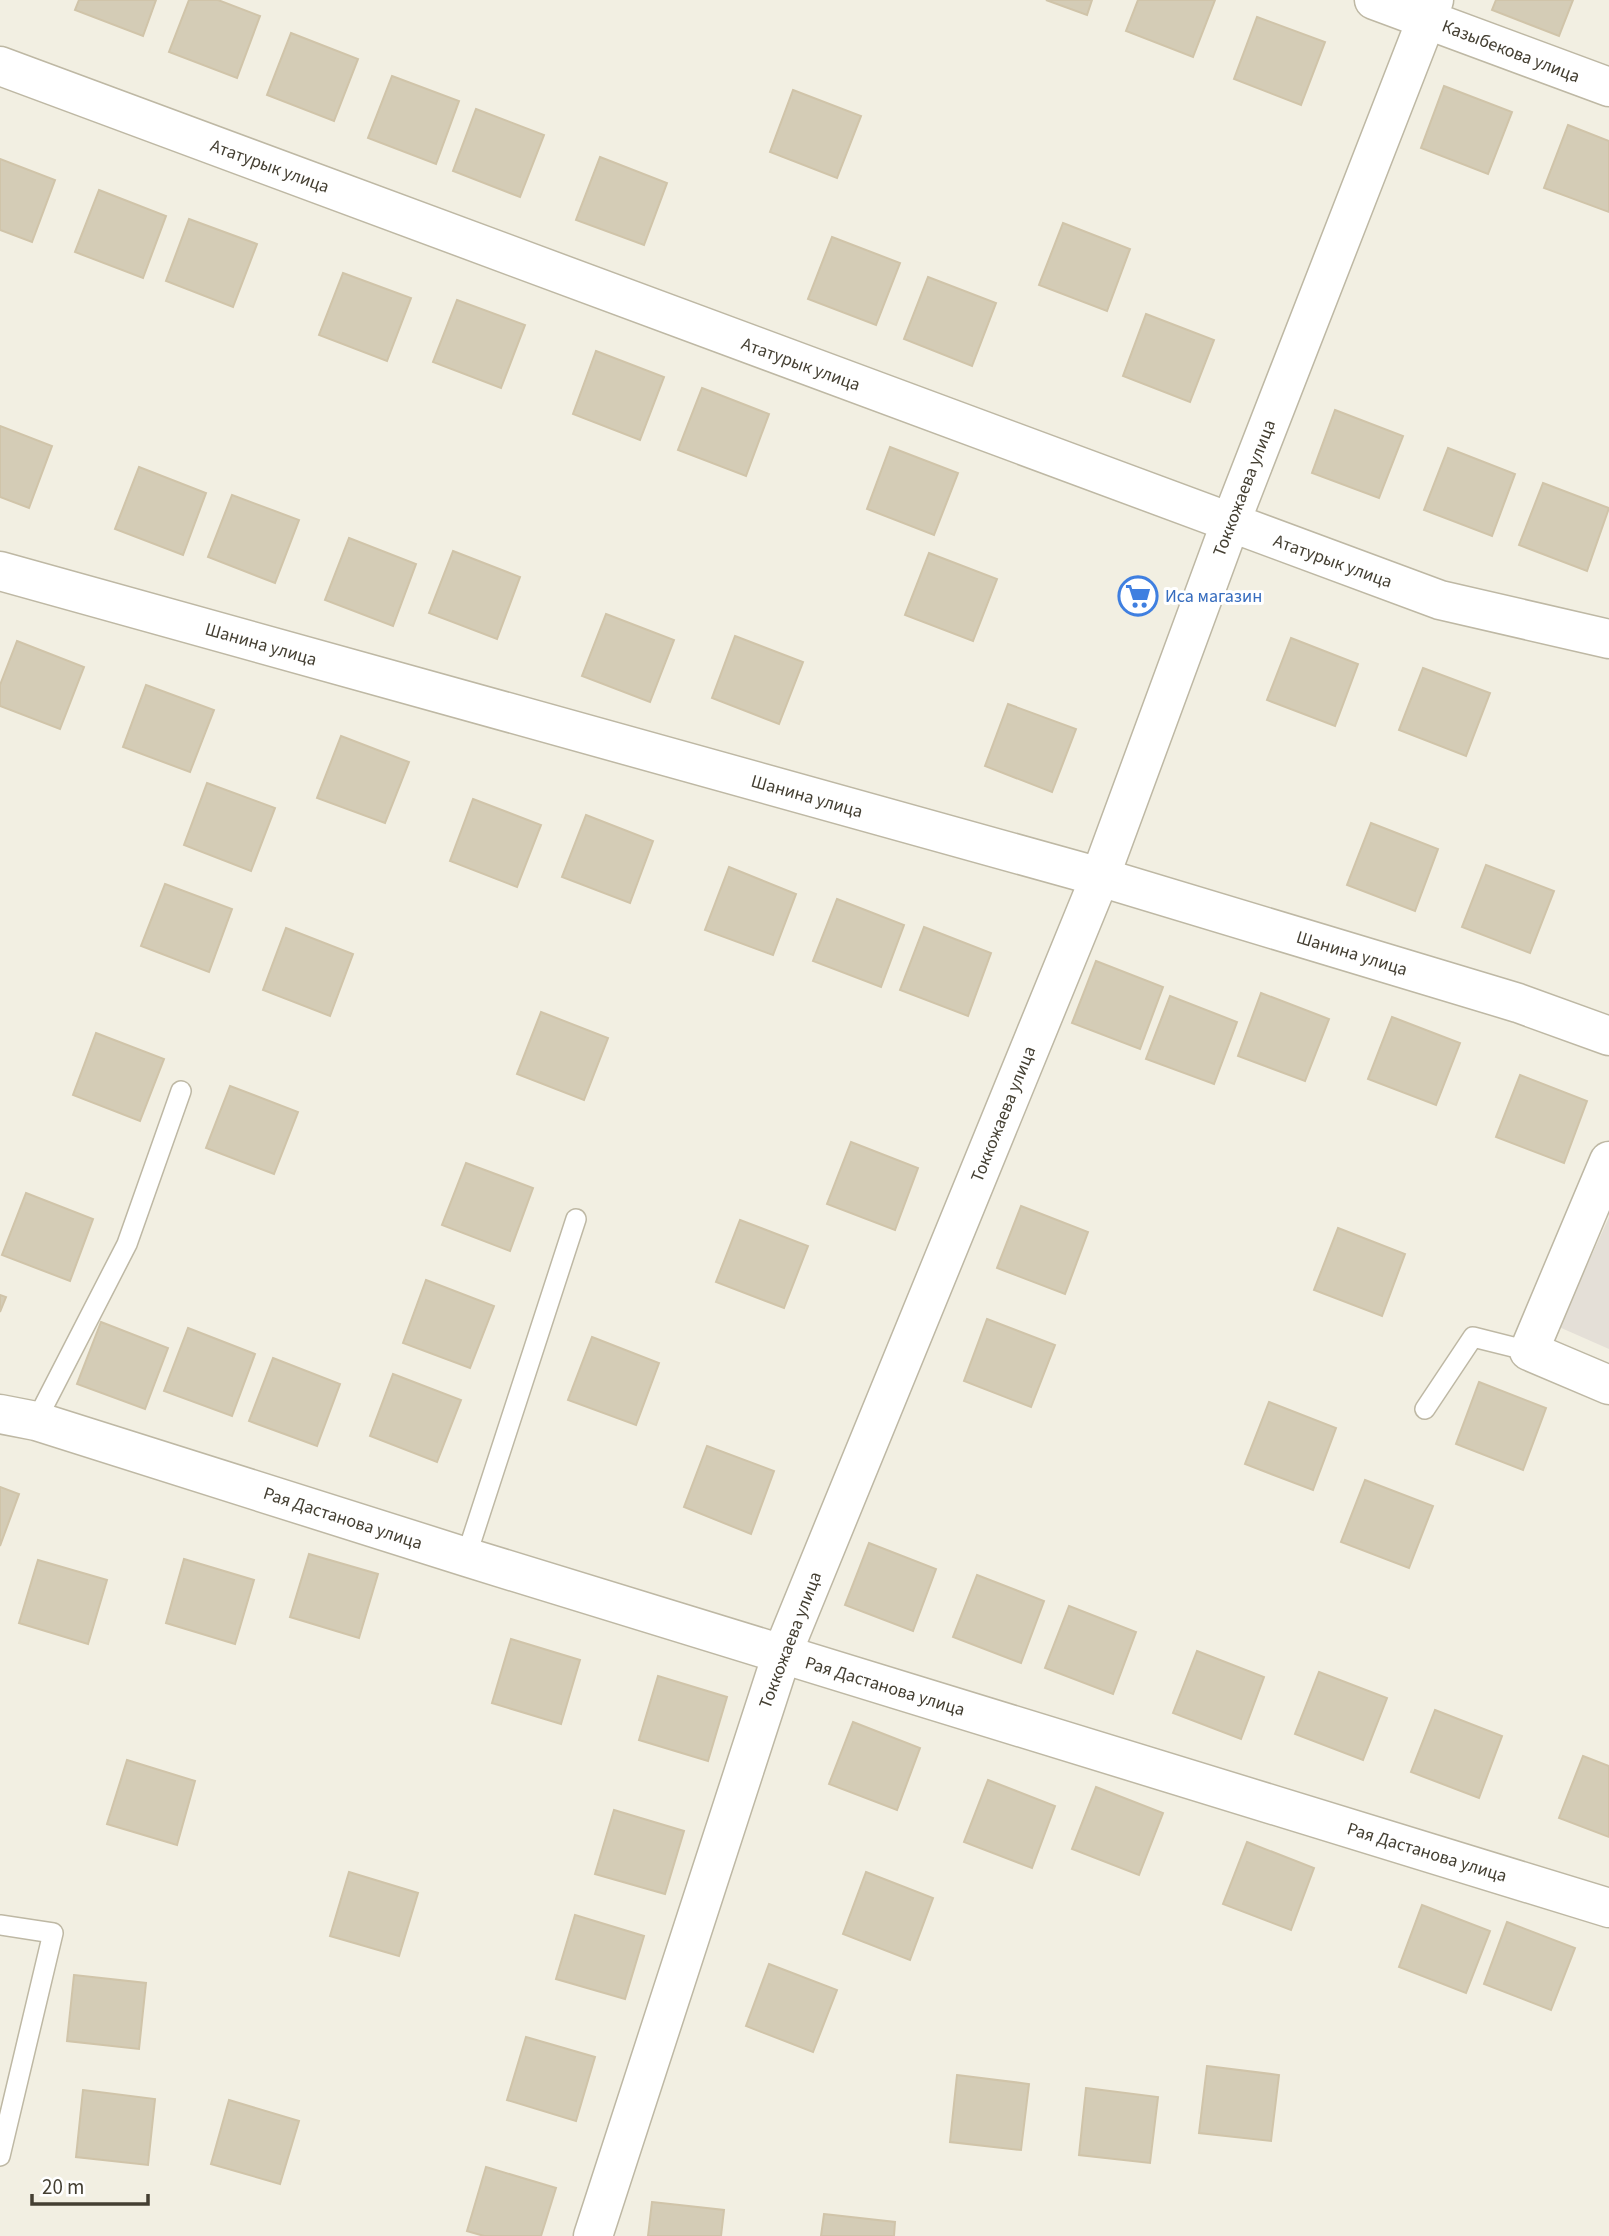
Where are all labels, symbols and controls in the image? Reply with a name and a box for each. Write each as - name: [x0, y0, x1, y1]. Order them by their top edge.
- street label: Казыбекова улица: [1438, 14, 1583, 89]
- street label: Ататурык улица: [207, 133, 333, 200]
- street label: Ататурык улица: [738, 331, 864, 398]
- street label: Токкожаева улица: [1207, 416, 1282, 560]
- street label: Ататурык улица: [1270, 528, 1396, 595]
- supermarket icon: Иса магазин: [1117, 575, 1159, 617]
- place label: Иса магазин: [1165, 584, 1262, 609]
- street label: Шанина улица: [202, 617, 320, 672]
- street label: Шанина улица: [748, 769, 866, 824]
- street label: Шанина улица: [1293, 925, 1411, 982]
- street label: Токкожаева улица: [965, 1042, 1042, 1186]
- street label: Рая Дастанова улица: [260, 1481, 426, 1556]
- street label: Токкожаева улица: [753, 1568, 828, 1712]
- street label: Рая Дастанова улица: [802, 1650, 968, 1723]
- street label: Рая Дастанова улица: [1344, 1816, 1510, 1889]
- scale bar: [32, 2162, 147, 2206]
- text: 20 m: [42, 2172, 84, 2202]

